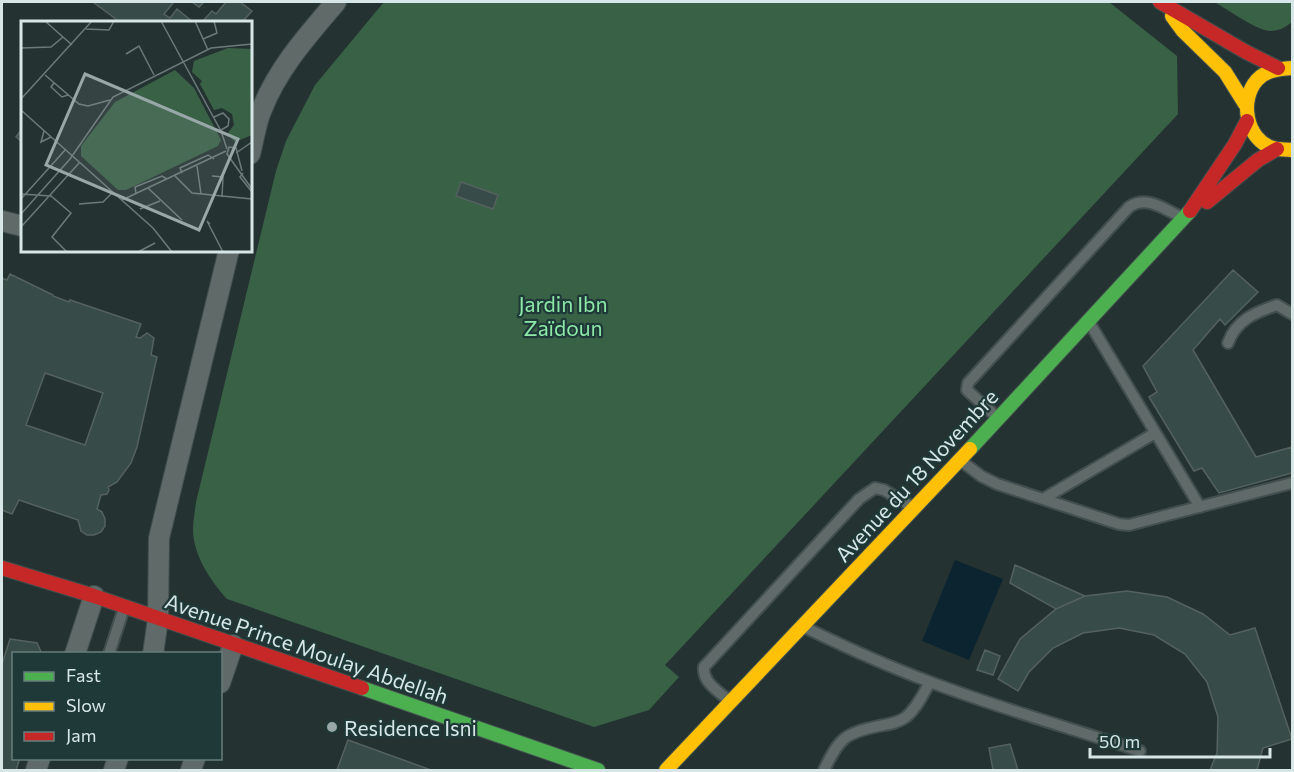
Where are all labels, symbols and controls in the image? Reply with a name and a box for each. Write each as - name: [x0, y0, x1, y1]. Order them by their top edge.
- inset map: [21, 21, 252, 252]
- park label: Jardin Ibn Zaïdoun: [518, 291, 608, 340]
- street label: Avenue du 18 Novembre: [829, 383, 1003, 567]
- street label: Avenue Prince Moulay Abdellah: [162, 588, 452, 708]
- legend: [12, 652, 222, 760]
- text: Fast: [66, 664, 101, 686]
- text: Slow: [66, 694, 106, 716]
- place label: Residence Isni: [344, 715, 477, 740]
- marker: Residence Isni: [325, 720, 339, 734]
- scale bar: [1090, 721, 1270, 759]
- text: Jam: [66, 724, 96, 746]
- text: 50 m: [1099, 730, 1140, 752]

